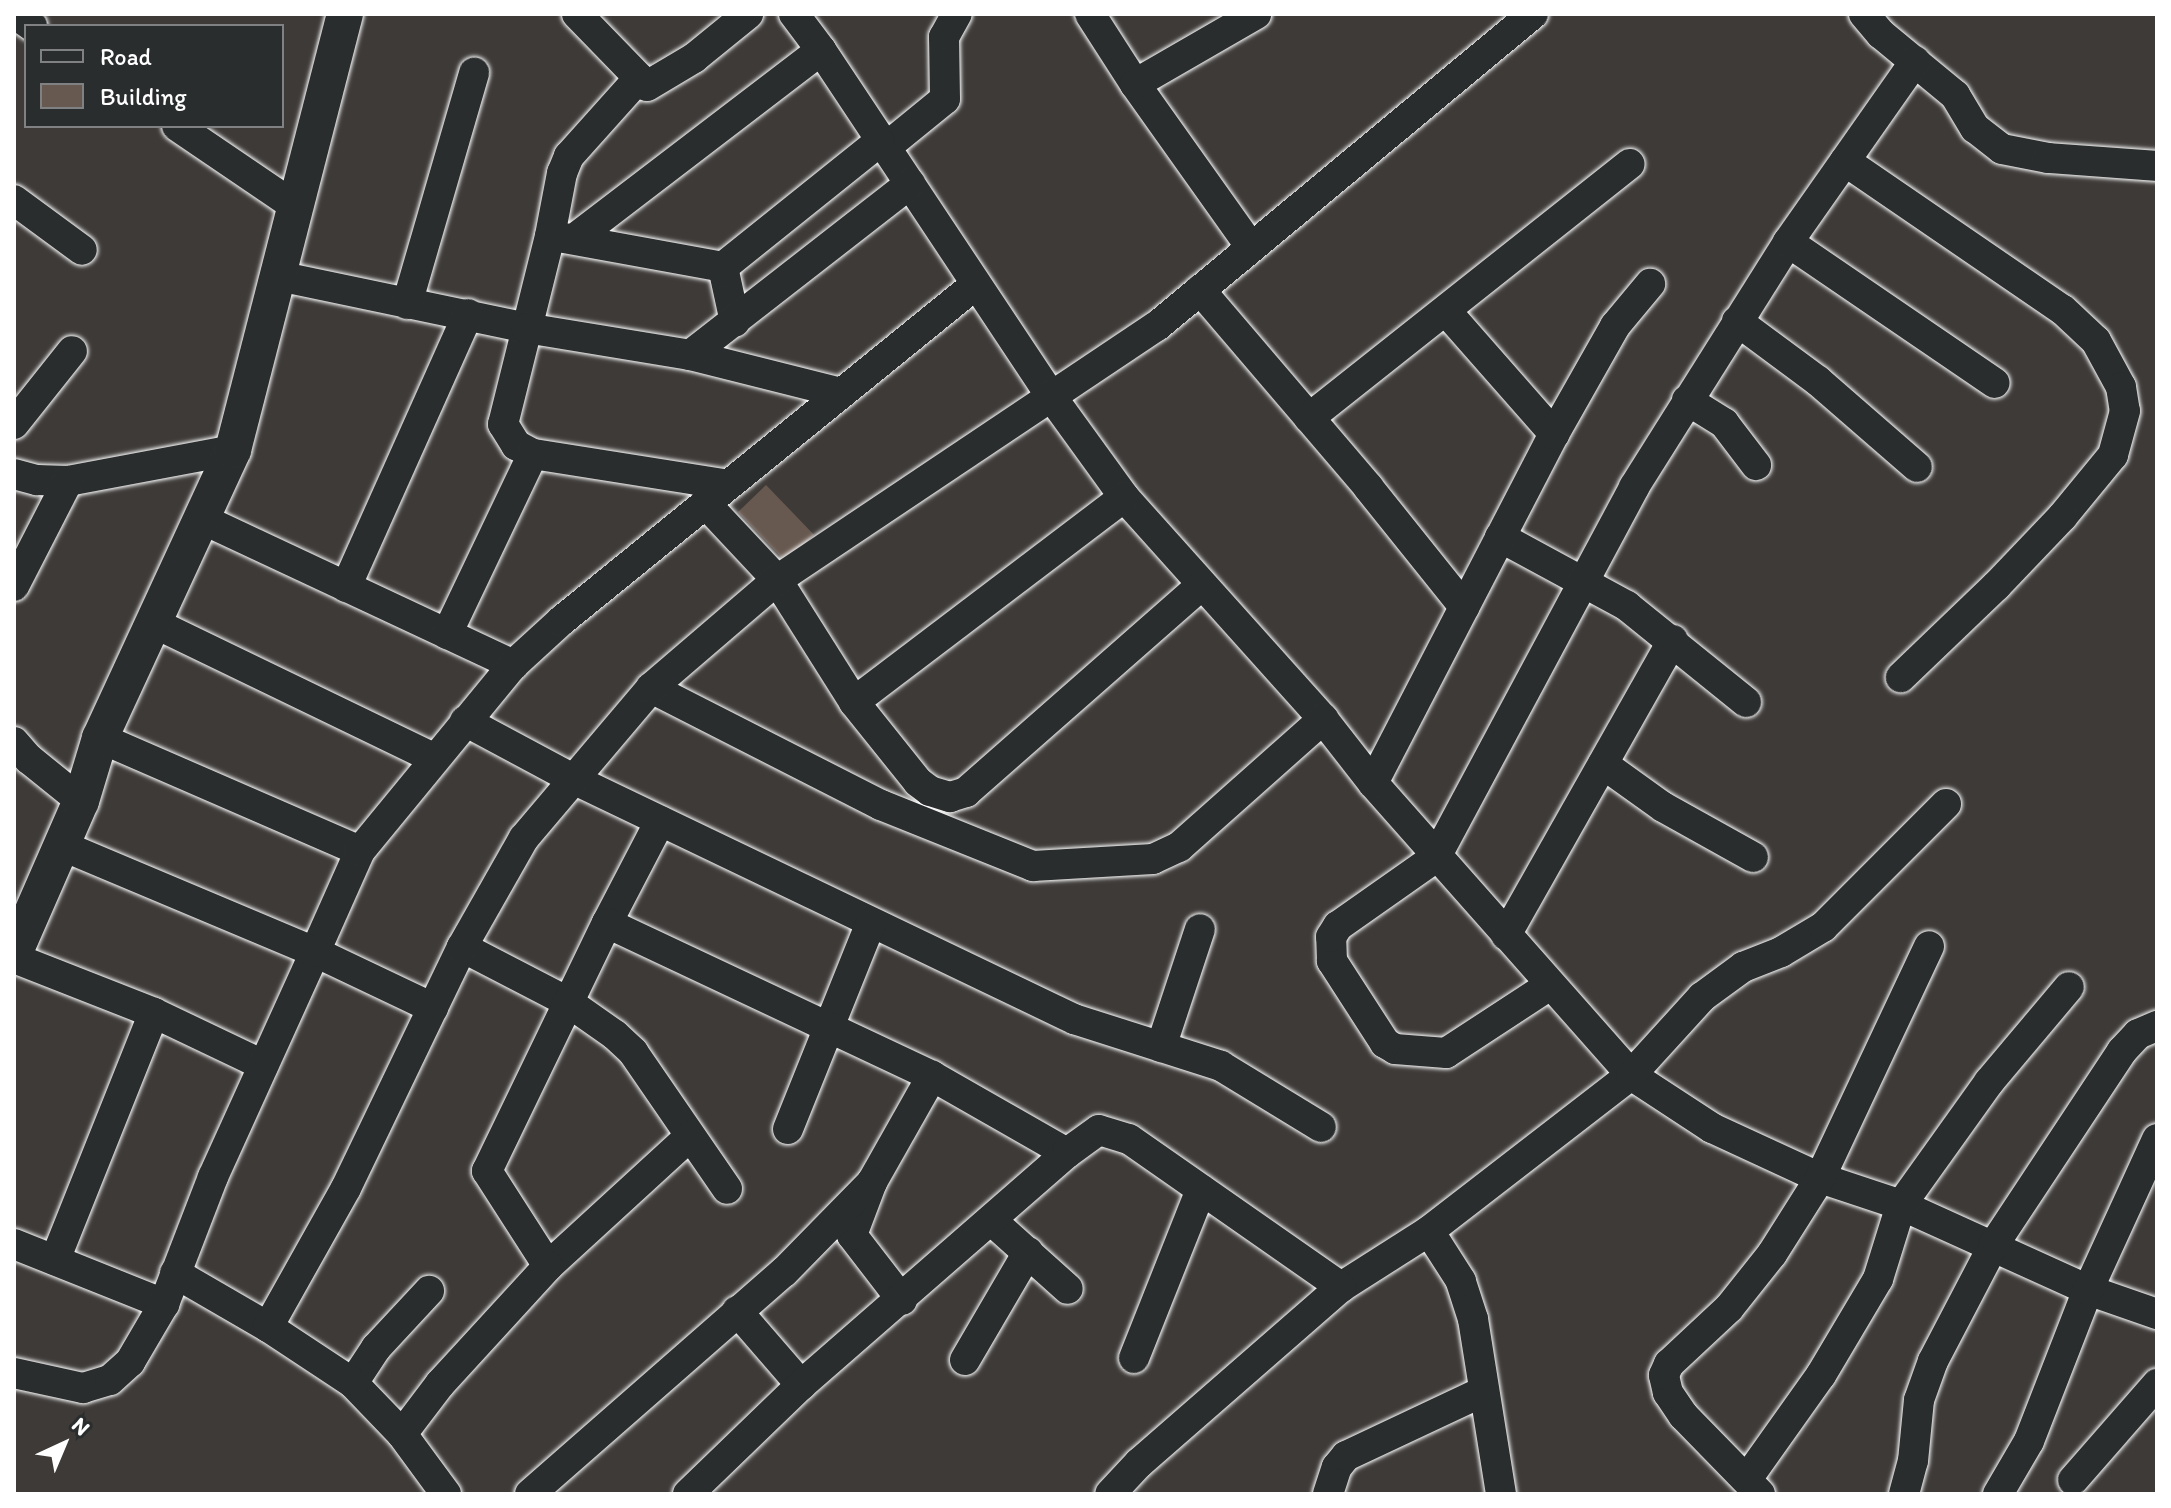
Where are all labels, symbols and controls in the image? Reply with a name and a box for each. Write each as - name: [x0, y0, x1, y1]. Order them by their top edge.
- legend: [24, 24, 284, 128]
- text: Road: [100, 42, 152, 71]
- text: Building: [100, 82, 187, 111]
- north arrow: [24, 1404, 104, 1484]
- text: N: [66, 1411, 96, 1441]

